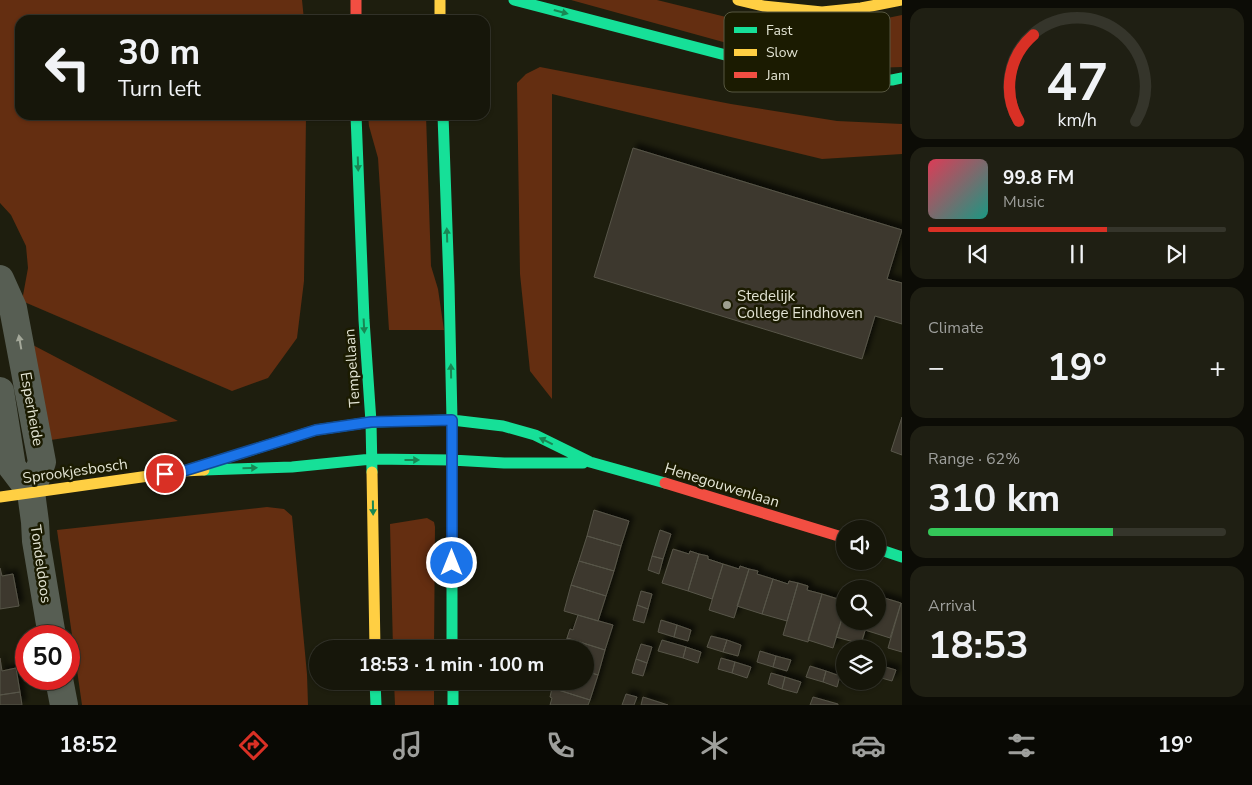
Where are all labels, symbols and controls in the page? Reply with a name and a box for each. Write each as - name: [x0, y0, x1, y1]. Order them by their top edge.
- one-way arrow: [554, 9, 569, 17]
- legend: [724, 12, 890, 92]
- text: Fast: [766, 21, 792, 40]
- text: 30 m: [118, 29, 200, 76]
- icon: left: [35, 35, 100, 100]
- text: Slow: [766, 43, 798, 62]
- text: 47: [1046, 47, 1108, 118]
- text: Jam: [765, 66, 790, 85]
- text: Turn left: [118, 74, 201, 104]
- text: km/h: [1057, 108, 1097, 132]
- one-way arrow: [354, 156, 362, 172]
- text: 99.8 FM: [1003, 165, 1074, 191]
- text: Music: [1003, 191, 1044, 213]
- one-way arrow: [443, 227, 451, 243]
- icon: previous: [964, 240, 992, 268]
- icon: pause: [1063, 240, 1091, 268]
- icon: next: [1162, 240, 1190, 268]
- place label: Stedelijk College Eindhoven: [737, 286, 863, 323]
- marker: Stedelijk College Eindhoven: [721, 299, 733, 311]
- text: Climate: [928, 317, 983, 339]
- one-way arrow: [361, 318, 369, 334]
- street label: Tempellaan: [339, 328, 365, 408]
- one-way arrow: [15, 334, 23, 350]
- text: 19°: [1047, 342, 1107, 393]
- text: −: [928, 349, 945, 387]
- text: +: [1209, 349, 1226, 387]
- one-way arrow: [447, 363, 455, 379]
- street label: Esperheide: [16, 371, 48, 448]
- one-way arrow: [539, 437, 553, 445]
- text: Range · 62%: [928, 448, 1020, 470]
- pin: [144, 453, 186, 495]
- street label: Sprookjesbosch: [21, 454, 129, 488]
- one-way arrow: [404, 456, 420, 464]
- street label: Henegouwenlaan: [662, 458, 782, 512]
- icon: arrive: [151, 460, 179, 488]
- one-way arrow: [242, 464, 258, 472]
- text: 310 km: [928, 473, 1060, 524]
- one-way arrow: [369, 500, 377, 516]
- map controls: [836, 520, 886, 690]
- button: sound: [836, 520, 886, 570]
- street label: Tondeldoos: [26, 524, 56, 604]
- position arrow: [425, 536, 477, 588]
- button: search: [836, 580, 886, 630]
- text: Arrival: [928, 595, 976, 617]
- text: 18:53: [928, 620, 1029, 671]
- speed limit sign: 50: [15, 625, 80, 690]
- button: layers: [836, 640, 886, 690]
- text: 18:53 · 1 min · 100 m: [359, 652, 544, 678]
- icon: directions: [236, 728, 271, 763]
- icon: music: [390, 728, 425, 763]
- icon: phone: [543, 728, 578, 763]
- icon: climate: [697, 728, 732, 763]
- icon: car: [851, 728, 886, 763]
- icon: filters: [1004, 728, 1039, 763]
- text: 18:52: [59, 730, 118, 760]
- text: 19°: [1158, 730, 1193, 760]

